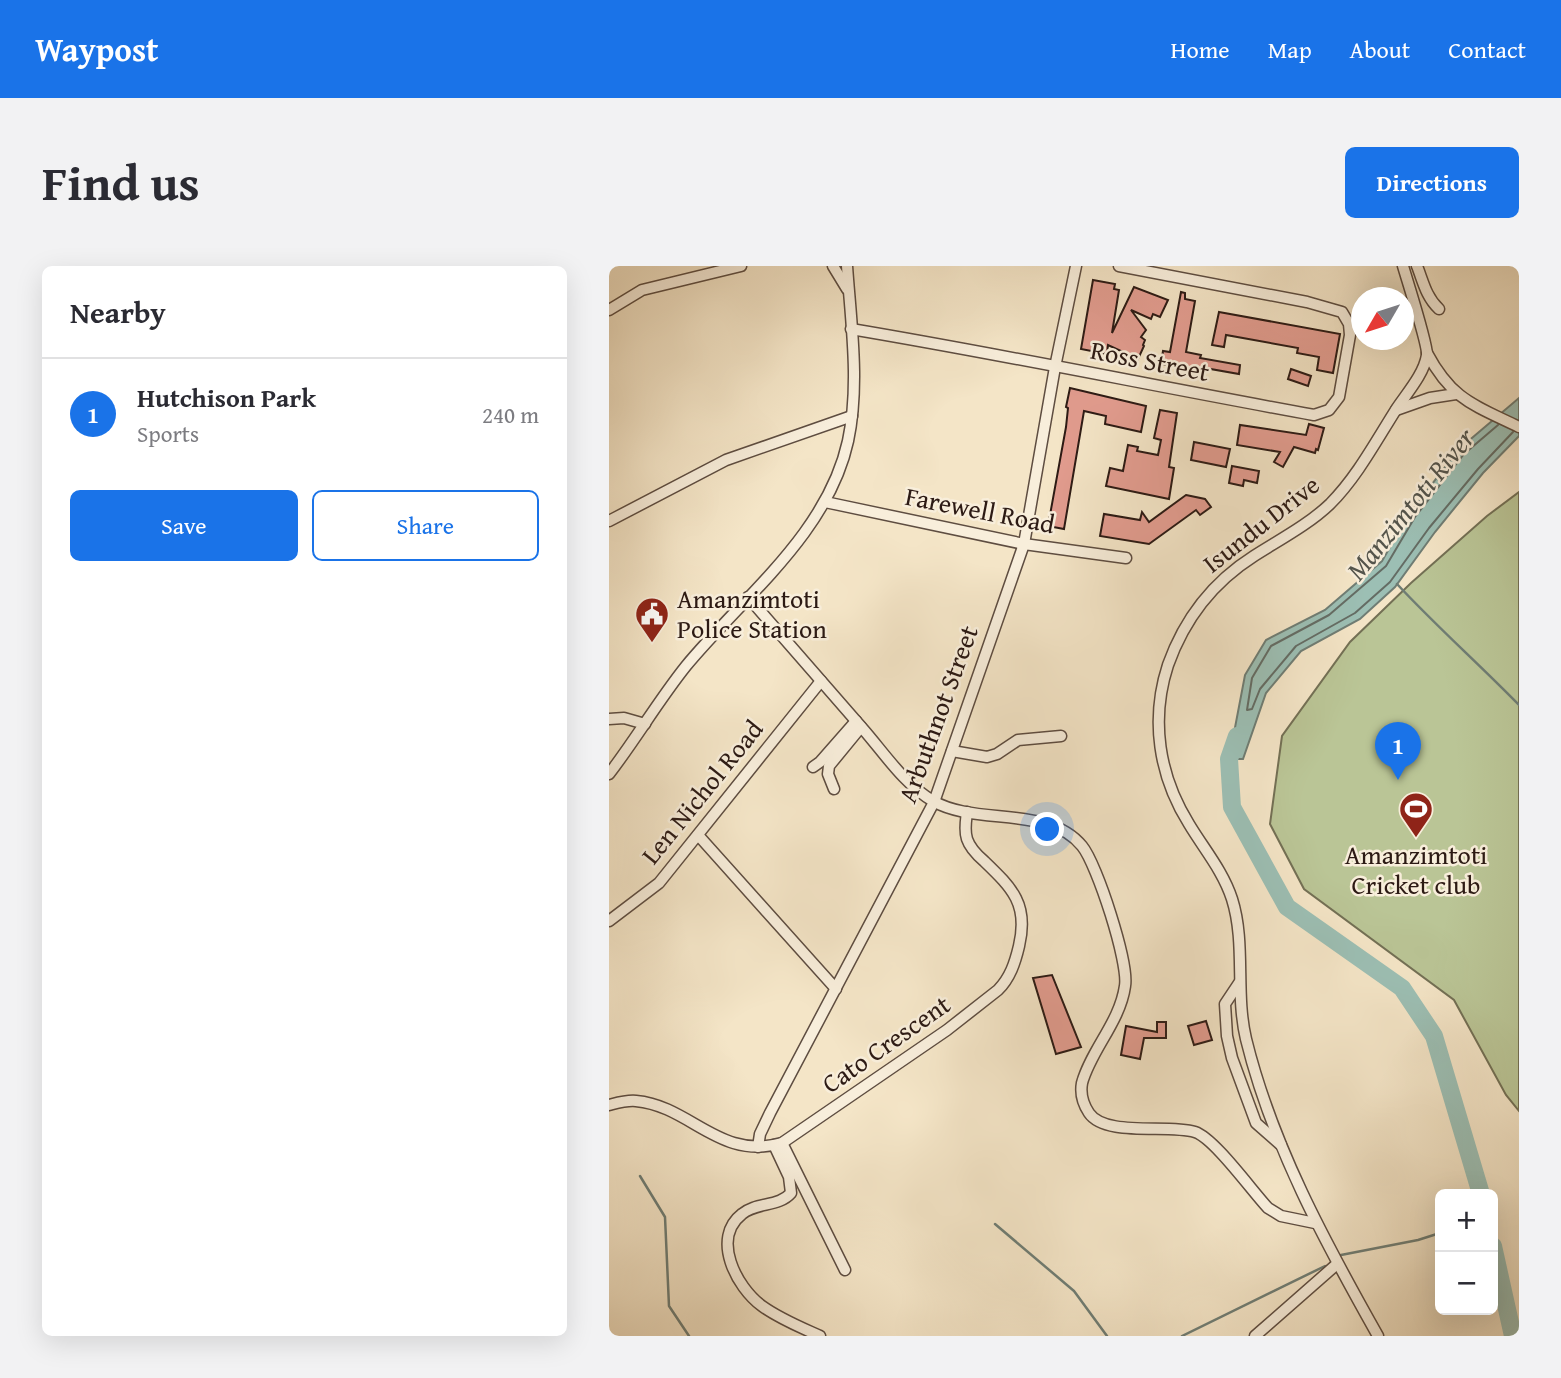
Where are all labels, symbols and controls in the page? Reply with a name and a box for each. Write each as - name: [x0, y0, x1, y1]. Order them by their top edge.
- text: Waypost: [35, 25, 159, 73]
- text: Home: [1171, 32, 1230, 67]
- text: Map: [1268, 32, 1312, 67]
- text: About: [1350, 32, 1410, 67]
- text: Contact: [1448, 32, 1526, 67]
- text: Find us: [42, 146, 200, 218]
- button: Directions: [1345, 147, 1519, 218]
- north arrow: [1351, 287, 1414, 350]
- text: Nearby: [70, 290, 166, 334]
- street label: Ross Street: [1087, 330, 1213, 391]
- text: Hutchison Park: [137, 378, 316, 417]
- text: 1: [87, 398, 99, 431]
- text: 240 m: [482, 398, 539, 431]
- text: Sports: [137, 417, 199, 450]
- water label: Manzimtoti River: [1335, 417, 1485, 589]
- street label: Isundu Drive: [1194, 465, 1327, 582]
- street label: Farewell Road: [902, 476, 1058, 543]
- button: Save: [70, 490, 298, 561]
- button: Share: [312, 490, 539, 561]
- place label: Amanzimtoti Police Station: [677, 579, 827, 648]
- public building icon: Amanzimtoti Police Station: [633, 595, 671, 644]
- street label: Arbuthnot Street: [887, 620, 988, 808]
- street label: Len Nichol Road: [631, 711, 772, 872]
- pin: 1: [1375, 722, 1421, 780]
- sports icon: Amanzimtoti Cricket club: [1397, 790, 1435, 839]
- your location: [1030, 812, 1064, 846]
- place label: Amanzimtoti Cricket club: [1345, 835, 1487, 904]
- street label: Cato Crescent: [813, 985, 958, 1102]
- map controls: [1435, 1189, 1498, 1315]
- button: +: [1435, 1189, 1498, 1252]
- button: −: [1435, 1252, 1498, 1315]

